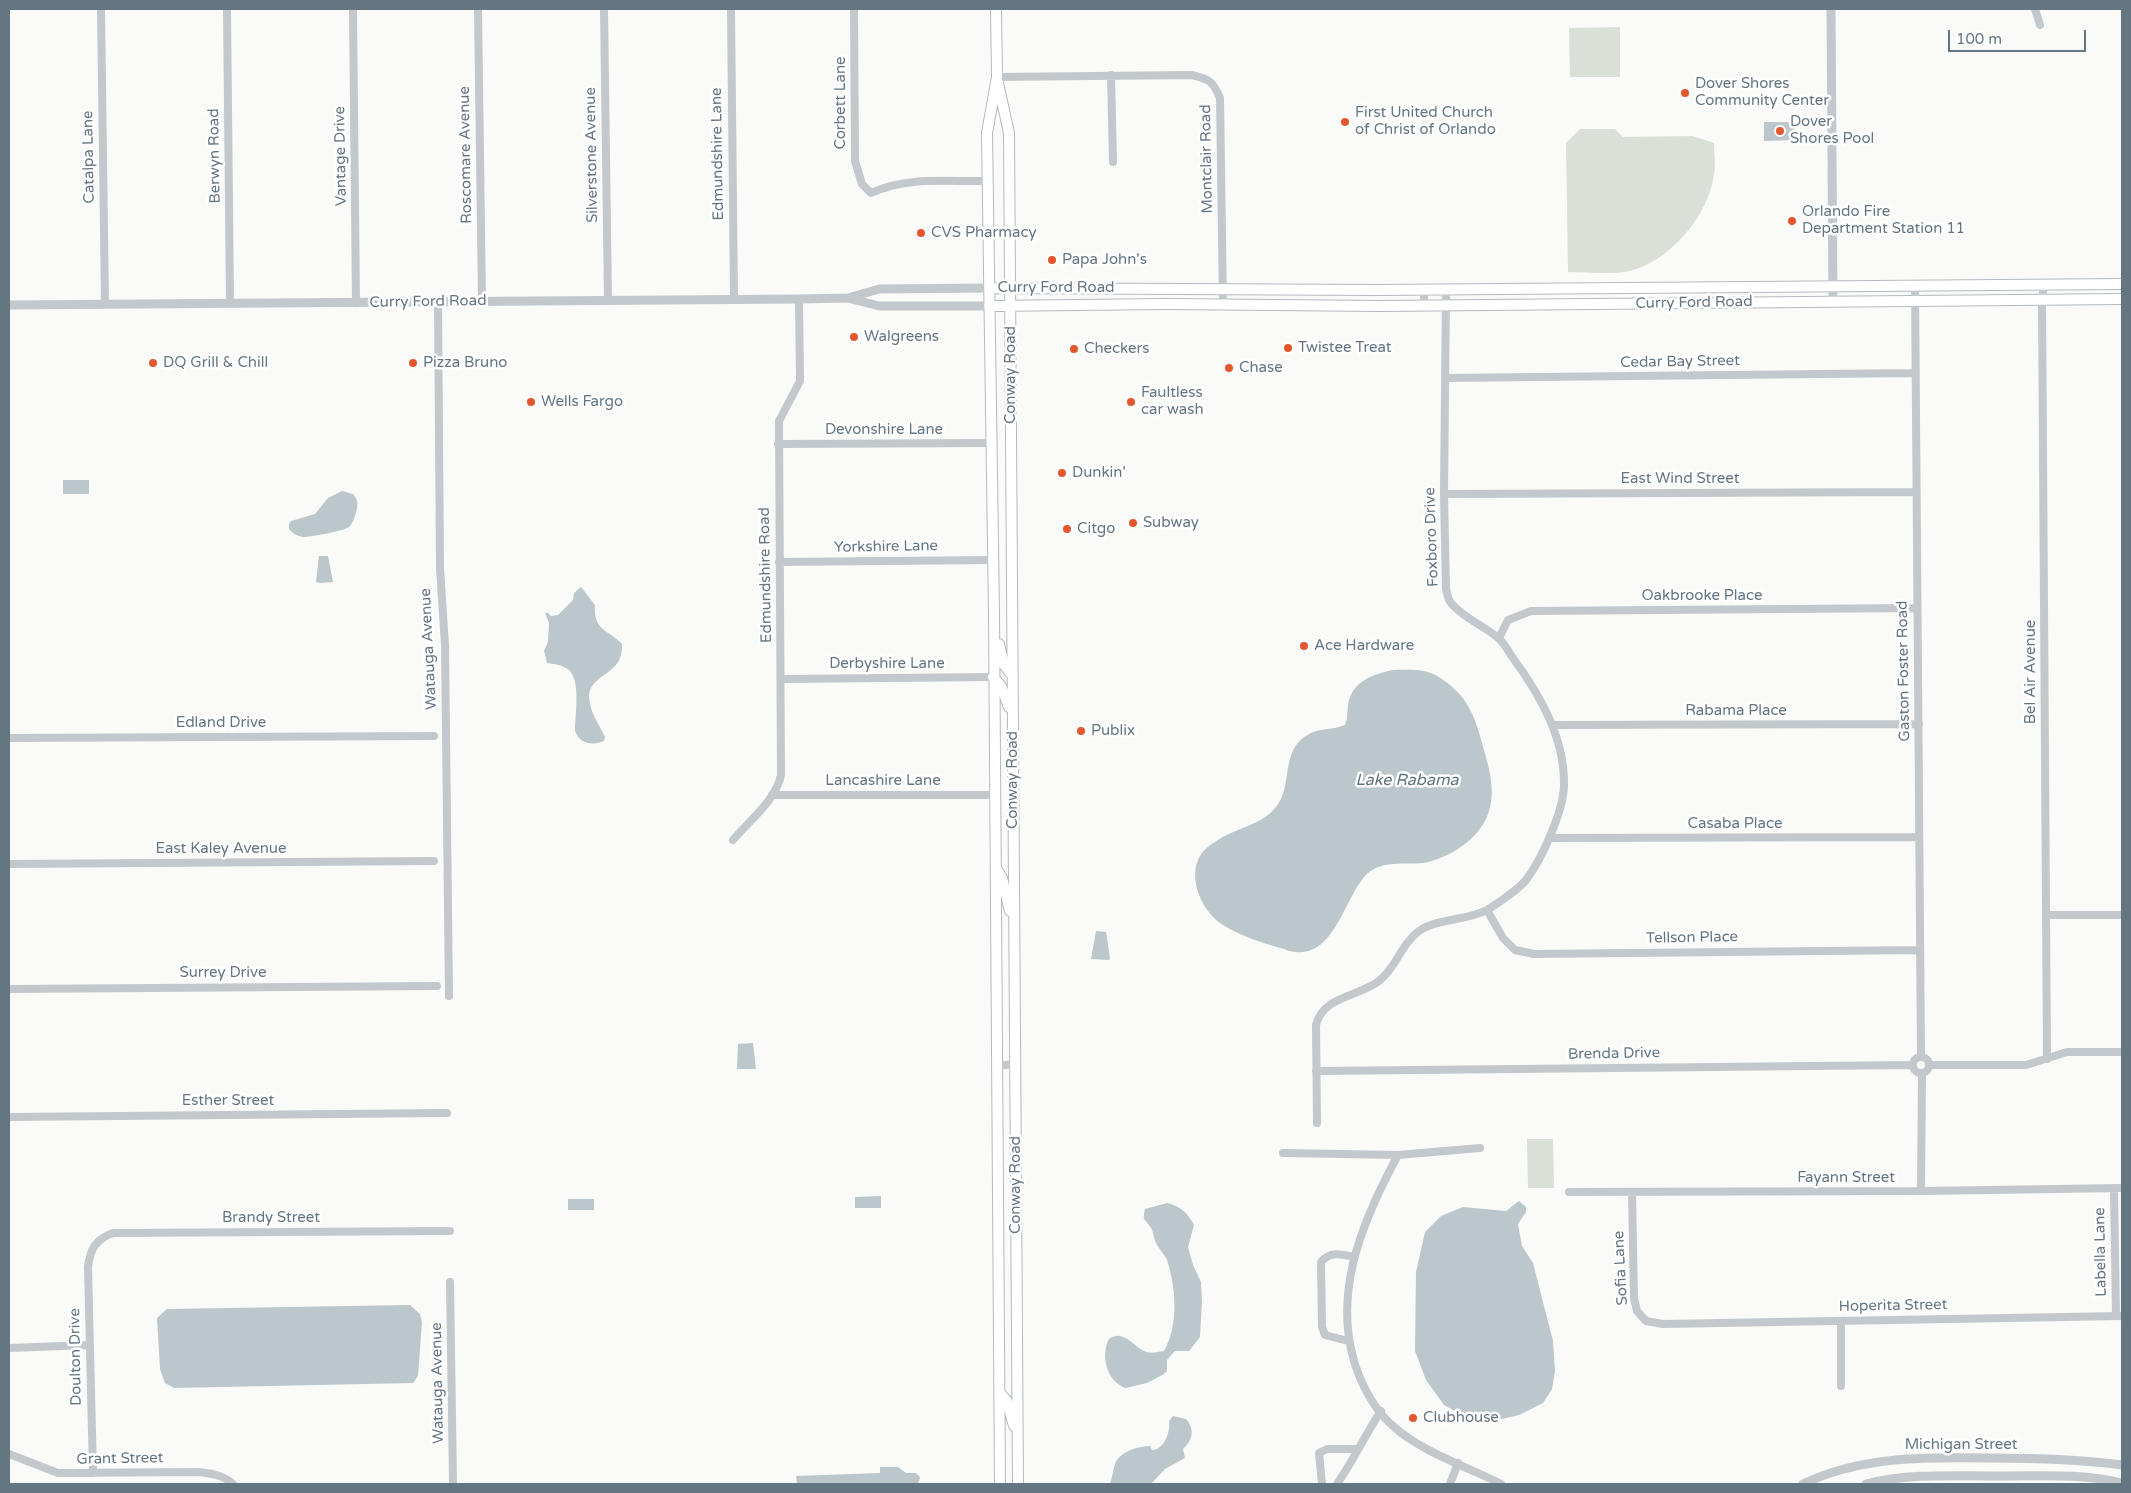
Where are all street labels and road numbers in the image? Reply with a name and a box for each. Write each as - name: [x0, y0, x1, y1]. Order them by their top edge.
- street label: Corbett Lane: [832, 56, 850, 150]
- street label: Roscomare Avenue: [456, 86, 476, 224]
- street label: Silverstone Avenue: [582, 87, 602, 223]
- street label: Edmundshire Lane: [708, 87, 728, 221]
- street label: Montclair Road: [1197, 104, 1217, 214]
- street label: Vantage Drive: [331, 106, 351, 206]
- street label: Berwyn Road: [205, 108, 225, 204]
- street label: Catalpa Lane: [79, 110, 99, 204]
- street label: Curry Ford Road: [997, 279, 1115, 297]
- street label: Curry Ford Road: [369, 292, 487, 312]
- street label: Curry Ford Road: [1635, 293, 1753, 313]
- street label: Conway Road: [1002, 326, 1020, 424]
- street label: Cedar Bay Street: [1620, 352, 1740, 372]
- street label: Devonshire Lane: [825, 421, 943, 439]
- street label: East Wind Street: [1621, 470, 1739, 488]
- street label: Foxboro Drive: [1421, 487, 1443, 587]
- street label: Edmundshire Road: [756, 507, 776, 643]
- street label: Yorkshire Lane: [834, 537, 938, 557]
- street label: Oakbrooke Place: [1642, 587, 1762, 605]
- street label: Watauga Avenue: [417, 588, 441, 710]
- street label: Gaston Foster Road: [1894, 600, 1914, 742]
- street label: Bel Air Avenue: [2022, 620, 2040, 724]
- street label: Derbyshire Lane: [829, 655, 945, 673]
- street label: Rabama Place: [1685, 702, 1787, 720]
- street label: Edland Drive: [176, 714, 266, 732]
- street label: Conway Road: [1004, 731, 1022, 829]
- street label: Lancashire Lane: [825, 772, 941, 790]
- street label: Casaba Place: [1688, 815, 1782, 833]
- street label: East Kaley Avenue: [156, 840, 286, 858]
- street label: Tellson Place: [1646, 928, 1738, 948]
- street label: Surrey Drive: [180, 964, 266, 982]
- street label: Brenda Drive: [1568, 1044, 1660, 1064]
- street label: Esther Street: [182, 1092, 274, 1110]
- street label: Conway Road: [1007, 1136, 1025, 1234]
- street label: Fayann Street: [1797, 1169, 1895, 1187]
- street label: Labella Lane: [2091, 1207, 2111, 1297]
- street label: Brandy Street: [222, 1209, 320, 1227]
- street label: Sofia Lane: [1610, 1230, 1632, 1306]
- street label: Hoperita Street: [1839, 1296, 1947, 1316]
- street label: Doulton Drive: [66, 1308, 86, 1406]
- street label: Watauga Avenue: [428, 1322, 448, 1444]
- street label: Michigan Street: [1905, 1436, 2017, 1454]
- street label: Grant Street: [76, 1449, 164, 1469]

